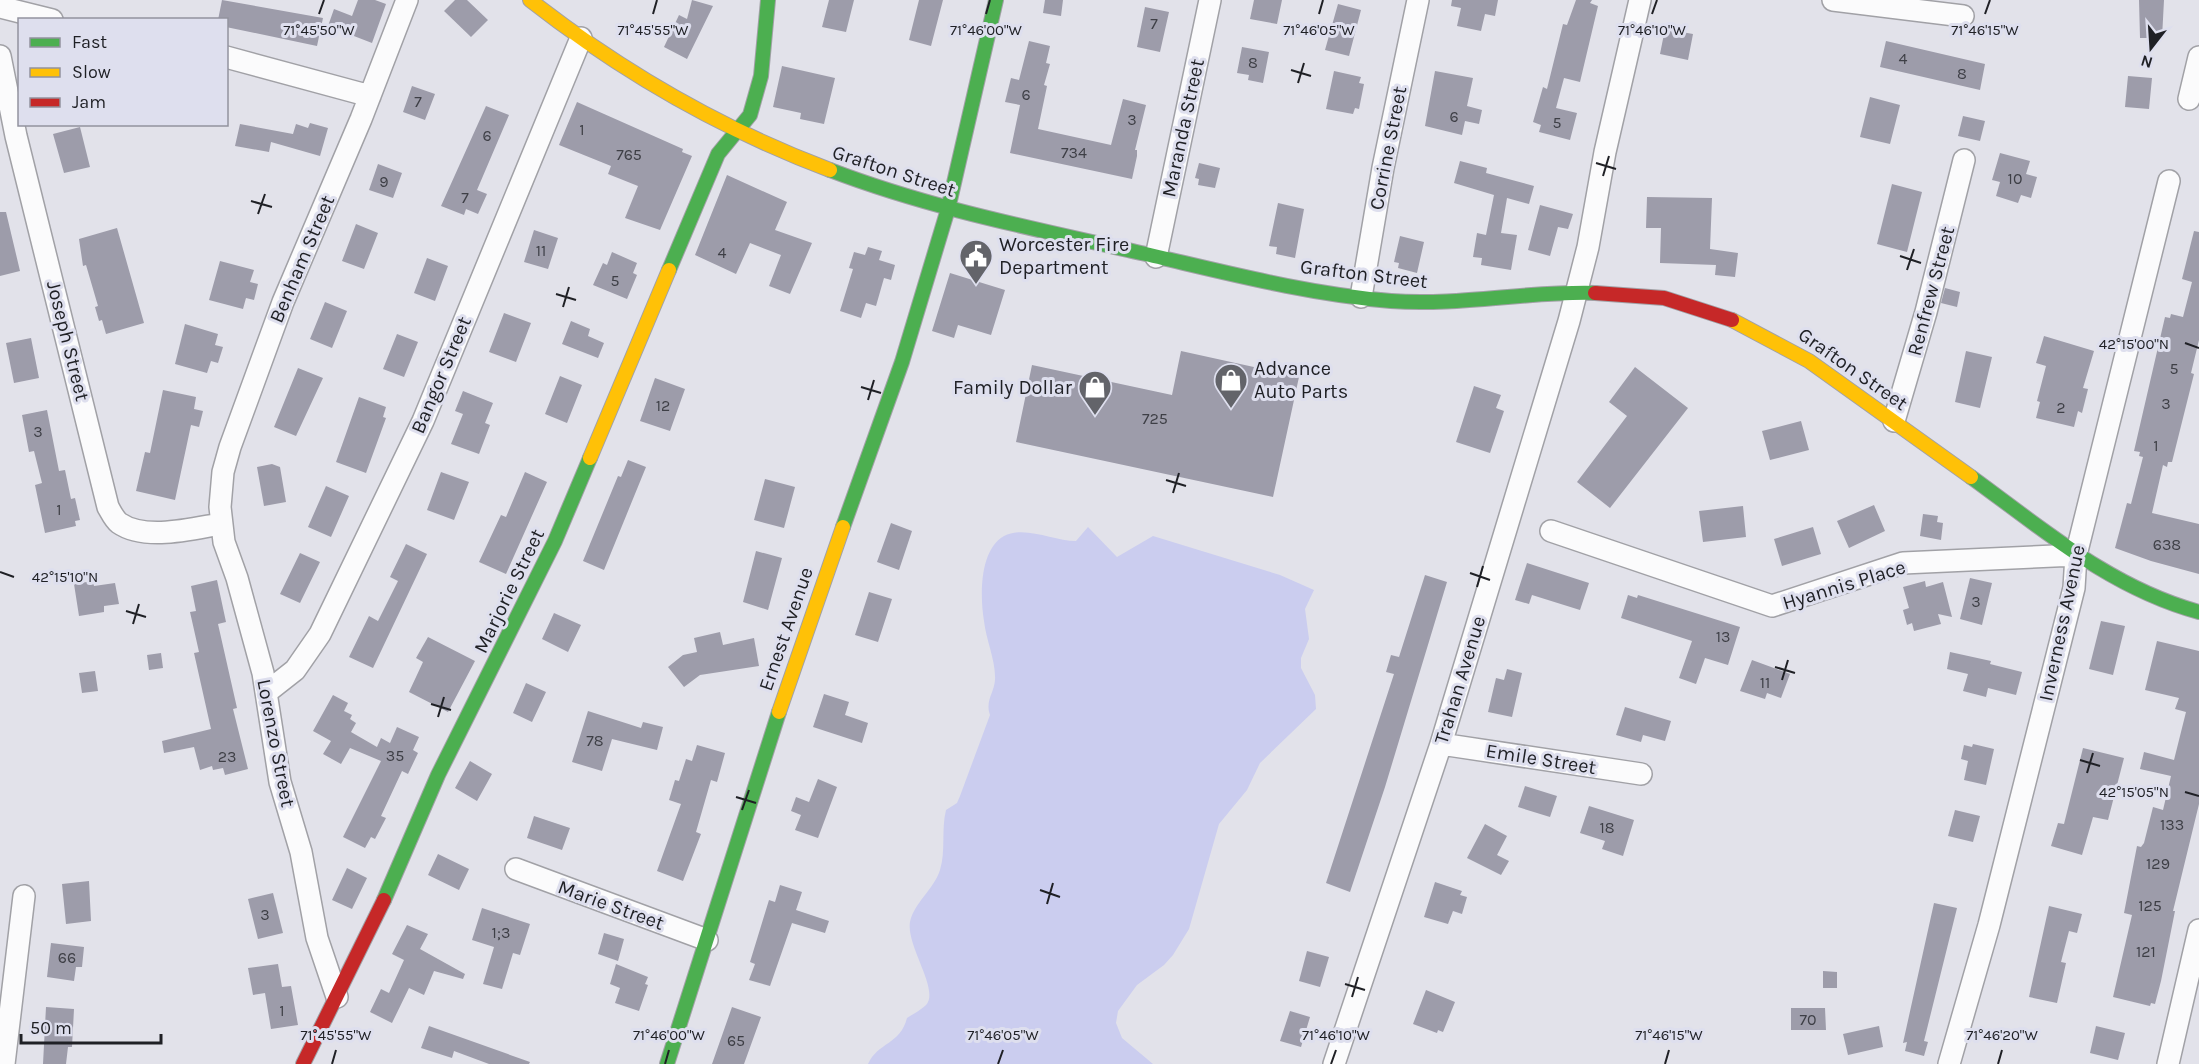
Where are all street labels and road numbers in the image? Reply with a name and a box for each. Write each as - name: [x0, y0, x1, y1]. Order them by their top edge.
- street label: Maranda Street: [1157, 56, 1209, 199]
- street label: Corrine Street: [1365, 84, 1411, 212]
- street label: Grafton Street: [830, 140, 959, 202]
- street label: Benham Street: [265, 191, 339, 326]
- street label: Renfrew Street: [1903, 223, 1959, 358]
- street label: Grafton Street: [1299, 255, 1429, 293]
- street label: Joseph Street: [42, 278, 94, 404]
- street label: Bangor Street: [406, 313, 476, 437]
- street label: Grafton Street: [1794, 323, 1912, 415]
- street label: Marjorie Street: [469, 525, 549, 657]
- street label: Inverness Avenue: [2034, 543, 2090, 703]
- street label: Hyannis Place: [1780, 555, 1908, 615]
- street label: Ernest Avenue: [754, 564, 818, 694]
- street label: Trahan Avenue: [1430, 613, 1490, 747]
- street label: Lorenzo Street: [252, 677, 300, 809]
- street label: Emile Street: [1484, 739, 1598, 779]
- street label: Marie Street: [555, 875, 668, 935]

